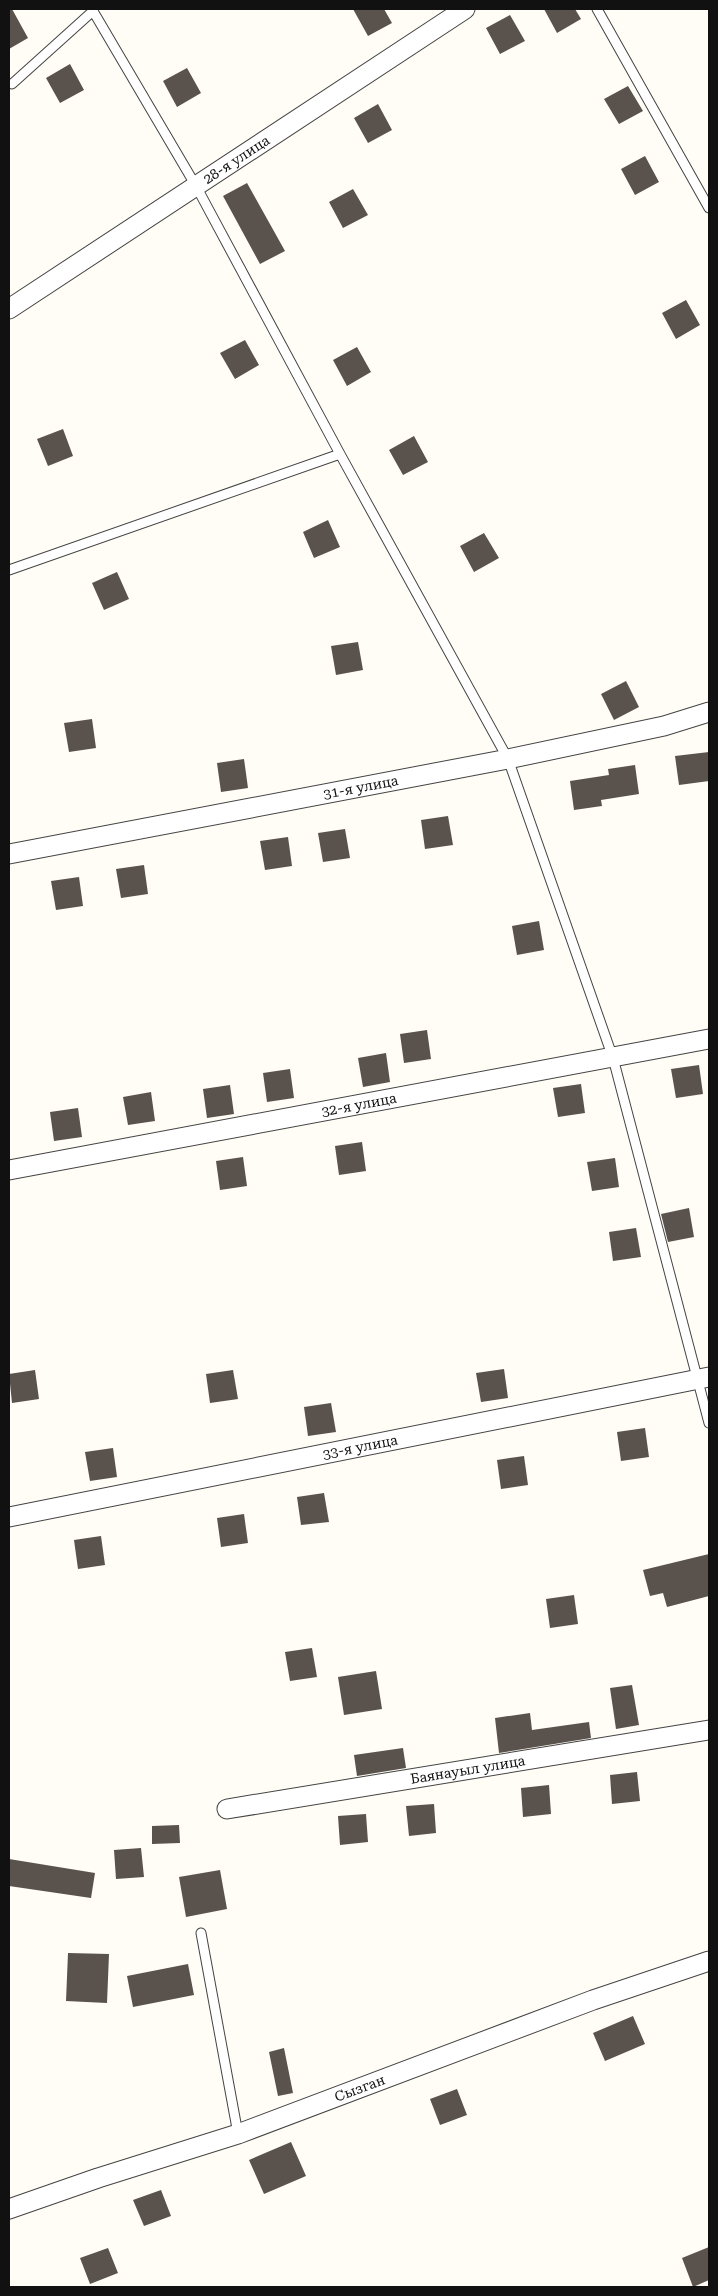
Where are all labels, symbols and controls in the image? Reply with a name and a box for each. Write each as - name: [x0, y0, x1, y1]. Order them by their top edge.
- street label: 28-я улица: [200, 132, 273, 187]
- street label: 31-я улица: [322, 772, 400, 802]
- street label: 32-я улица: [320, 1090, 398, 1119]
- street label: 33-я улица: [321, 1431, 399, 1462]
- street label: Баянауыл улица: [409, 1752, 527, 1787]
- street label: Сызган: [332, 2071, 387, 2105]

